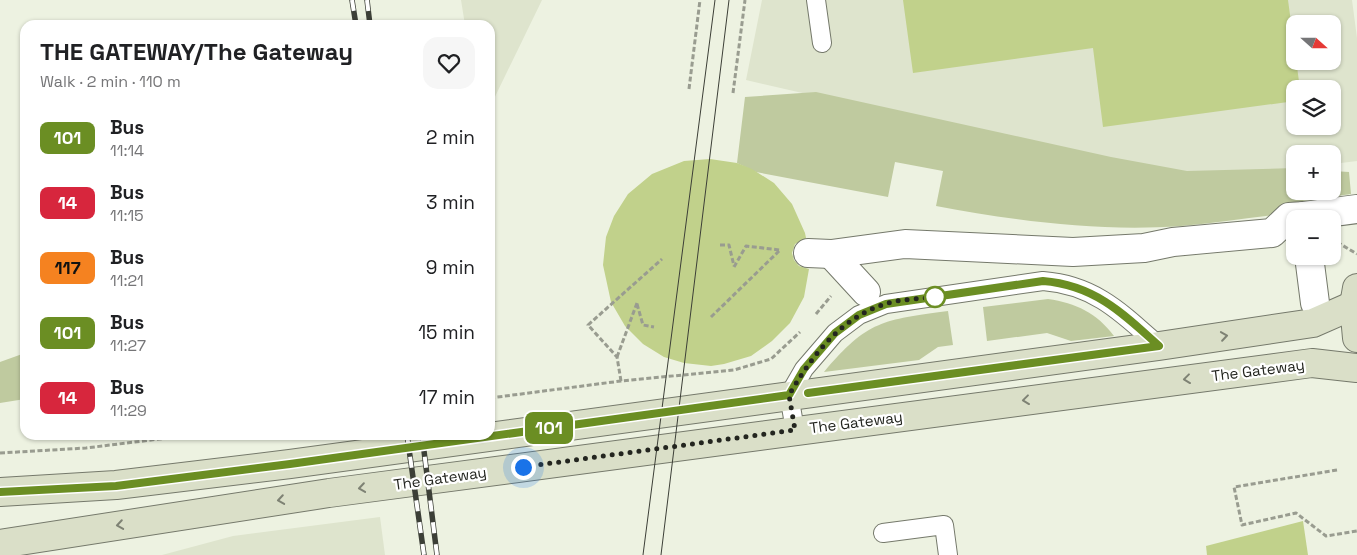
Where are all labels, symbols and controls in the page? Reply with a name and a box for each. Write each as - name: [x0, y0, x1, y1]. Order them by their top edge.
- north arrow: [1286, 15, 1341, 70]
- map controls: [1286, 15, 1341, 265]
- text: THE GATEWAY/The Gateway: [40, 36, 353, 67]
- button: heart: [423, 37, 475, 89]
- text: Walk · 2 min · 110 m: [40, 71, 181, 92]
- button: layers: [1286, 80, 1341, 135]
- text: Bus: [110, 115, 144, 140]
- text: 2 min: [426, 125, 475, 150]
- text: 101: [54, 126, 81, 149]
- text: 11:14: [110, 140, 144, 161]
- button: +: [1286, 145, 1341, 200]
- text: Bus: [110, 180, 144, 205]
- text: 3 min: [426, 190, 475, 215]
- text: 14: [58, 191, 77, 214]
- text: 11:15: [110, 205, 144, 226]
- button: −: [1286, 210, 1341, 265]
- text: Bus: [110, 245, 144, 270]
- text: 9 min: [426, 255, 475, 280]
- text: 117: [54, 256, 81, 279]
- text: 11:21: [110, 270, 144, 291]
- unlabelled marker: [924, 286, 946, 308]
- text: Bus: [110, 310, 144, 335]
- text: 15 min: [418, 320, 475, 345]
- text: 101: [54, 321, 81, 344]
- one-way arrow: [1221, 331, 1229, 342]
- text: 11:27: [110, 335, 146, 356]
- street label: The Gateway: [1210, 355, 1306, 385]
- one-way arrow: [1183, 373, 1191, 384]
- text: Bus: [110, 375, 144, 400]
- text: 17 min: [419, 385, 475, 410]
- text: 14: [58, 386, 77, 409]
- one-way arrow: [1022, 394, 1030, 405]
- text: 11:29: [110, 400, 147, 421]
- street label: The Gateway: [808, 407, 904, 437]
- line badge: 101: [520, 412, 578, 444]
- text: 101: [535, 416, 563, 439]
- your location: [511, 455, 536, 480]
- street label: The Gateway: [392, 462, 488, 494]
- one-way arrow: [357, 483, 366, 493]
- one-way arrow: [277, 495, 285, 505]
- one-way arrow: [116, 520, 125, 530]

